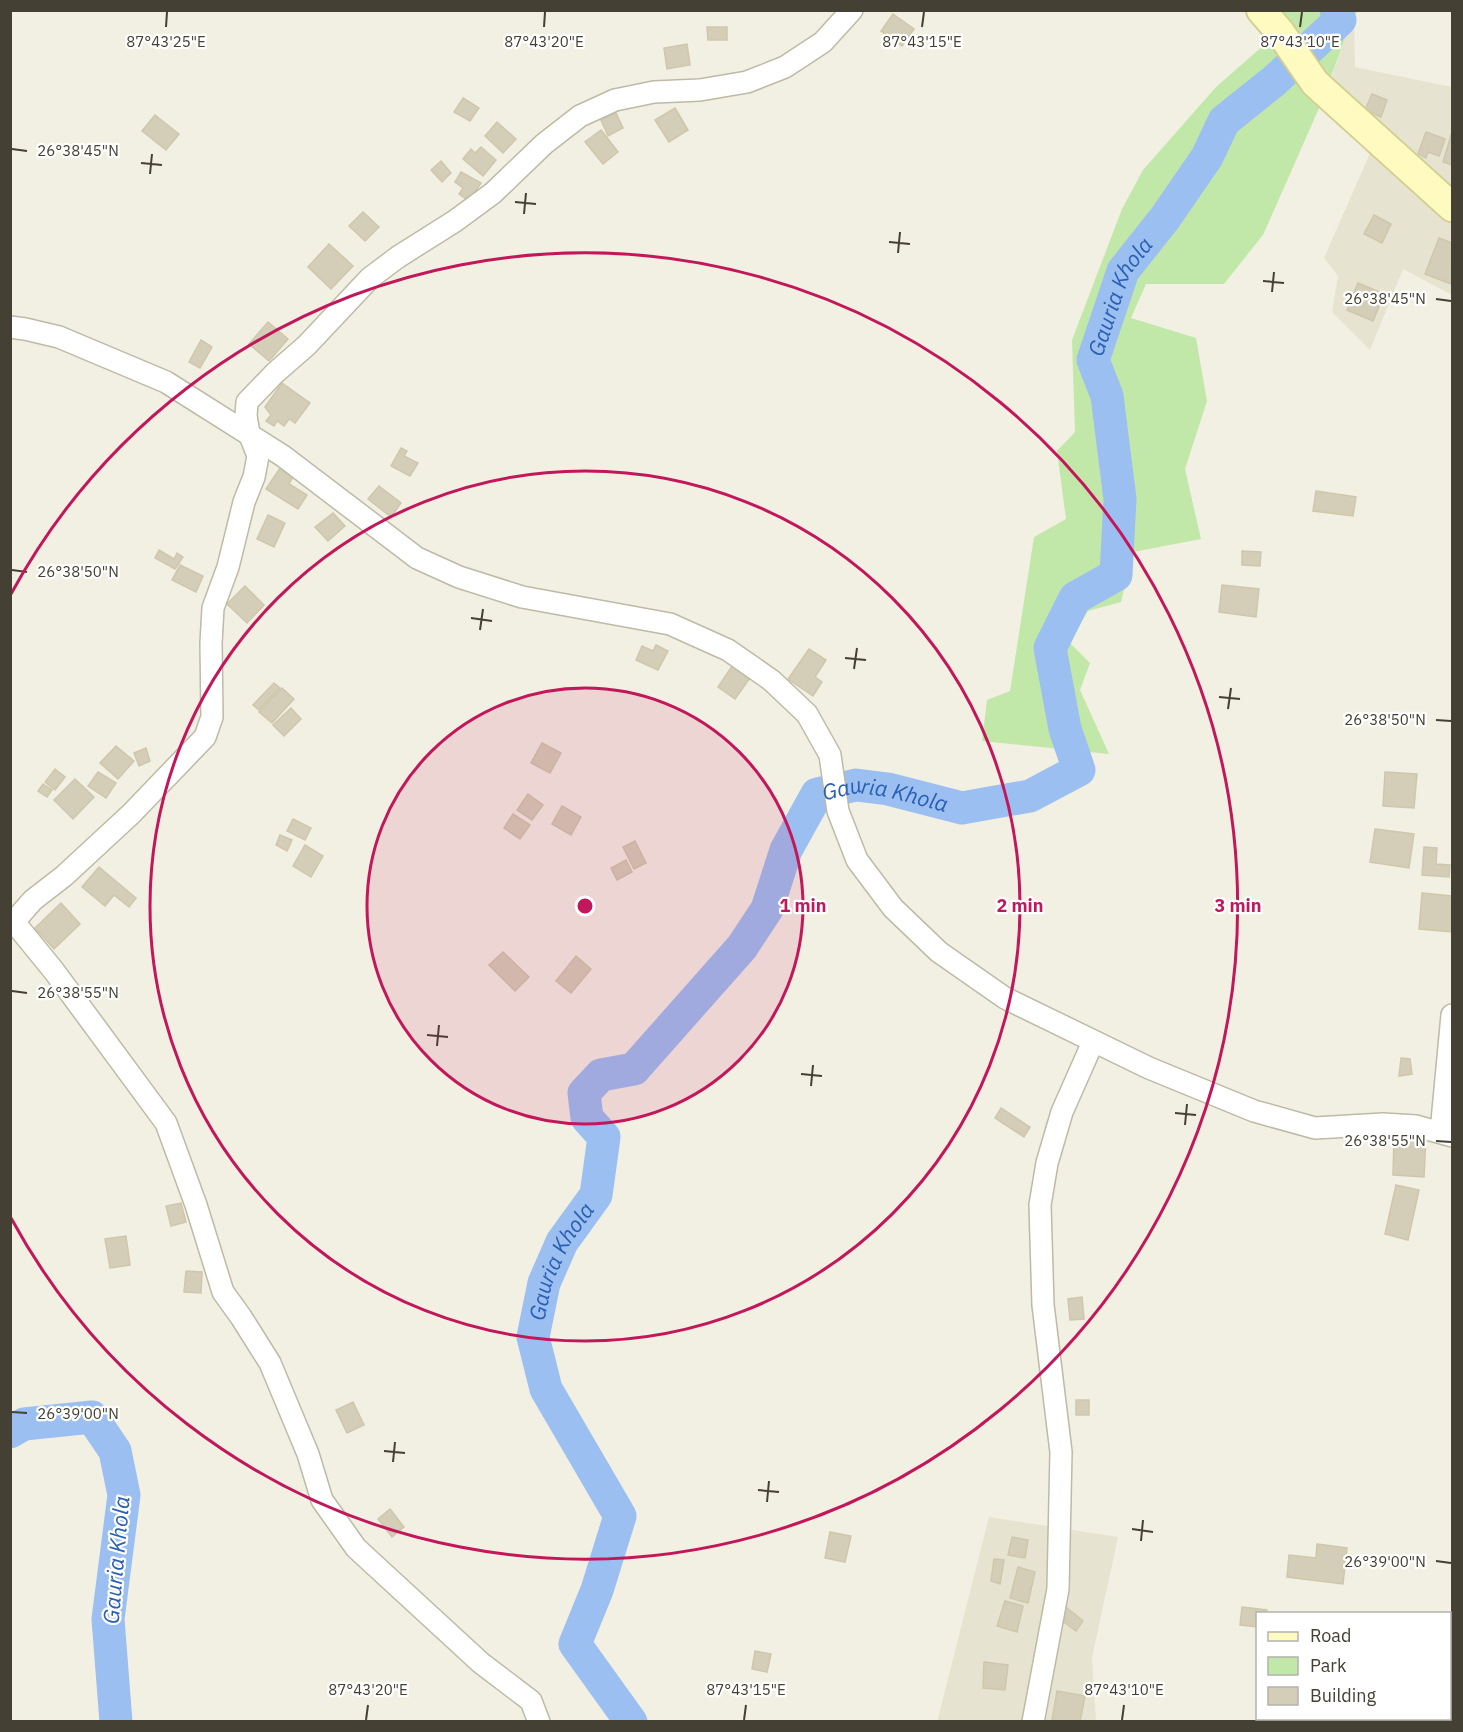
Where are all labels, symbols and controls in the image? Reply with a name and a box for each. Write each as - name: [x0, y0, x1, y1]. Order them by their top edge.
- text: 87°43'25"E: [126, 32, 206, 51]
- text: 87°43'20"E: [504, 32, 584, 51]
- text: 87°43'15"E: [882, 32, 962, 51]
- text: 87°43'10"E: [1260, 32, 1340, 51]
- text: 26°38'45"N: [37, 141, 119, 160]
- water label: Gauria Khola: [1080, 231, 1159, 360]
- text: 26°38'45"N: [1344, 289, 1426, 308]
- text: 26°38'50"N: [37, 562, 119, 581]
- text: 26°38'50"N: [1344, 710, 1426, 729]
- water label: Gauria Khola: [819, 769, 951, 818]
- text: 1 min: [779, 894, 827, 917]
- text: 2 min: [996, 894, 1044, 917]
- text: 3 min: [1214, 894, 1262, 917]
- centre of rings: [575, 896, 595, 916]
- text: 26°38'55"N: [37, 983, 119, 1002]
- text: 26°38'55"N: [1344, 1131, 1426, 1150]
- water label: Gauria Khola: [522, 1196, 600, 1323]
- text: 26°39'00"N: [37, 1404, 119, 1423]
- water label: Gauria Khola: [95, 1495, 136, 1625]
- text: 26°39'00"N: [1344, 1552, 1426, 1571]
- legend: [1256, 1612, 1451, 1720]
- text: Road: [1310, 1624, 1351, 1647]
- text: Park: [1310, 1654, 1347, 1677]
- text: 87°43'20"E: [328, 1680, 408, 1699]
- text: 87°43'15"E: [706, 1680, 786, 1699]
- text: 87°43'10"E: [1084, 1680, 1164, 1699]
- text: Building: [1310, 1684, 1377, 1707]

